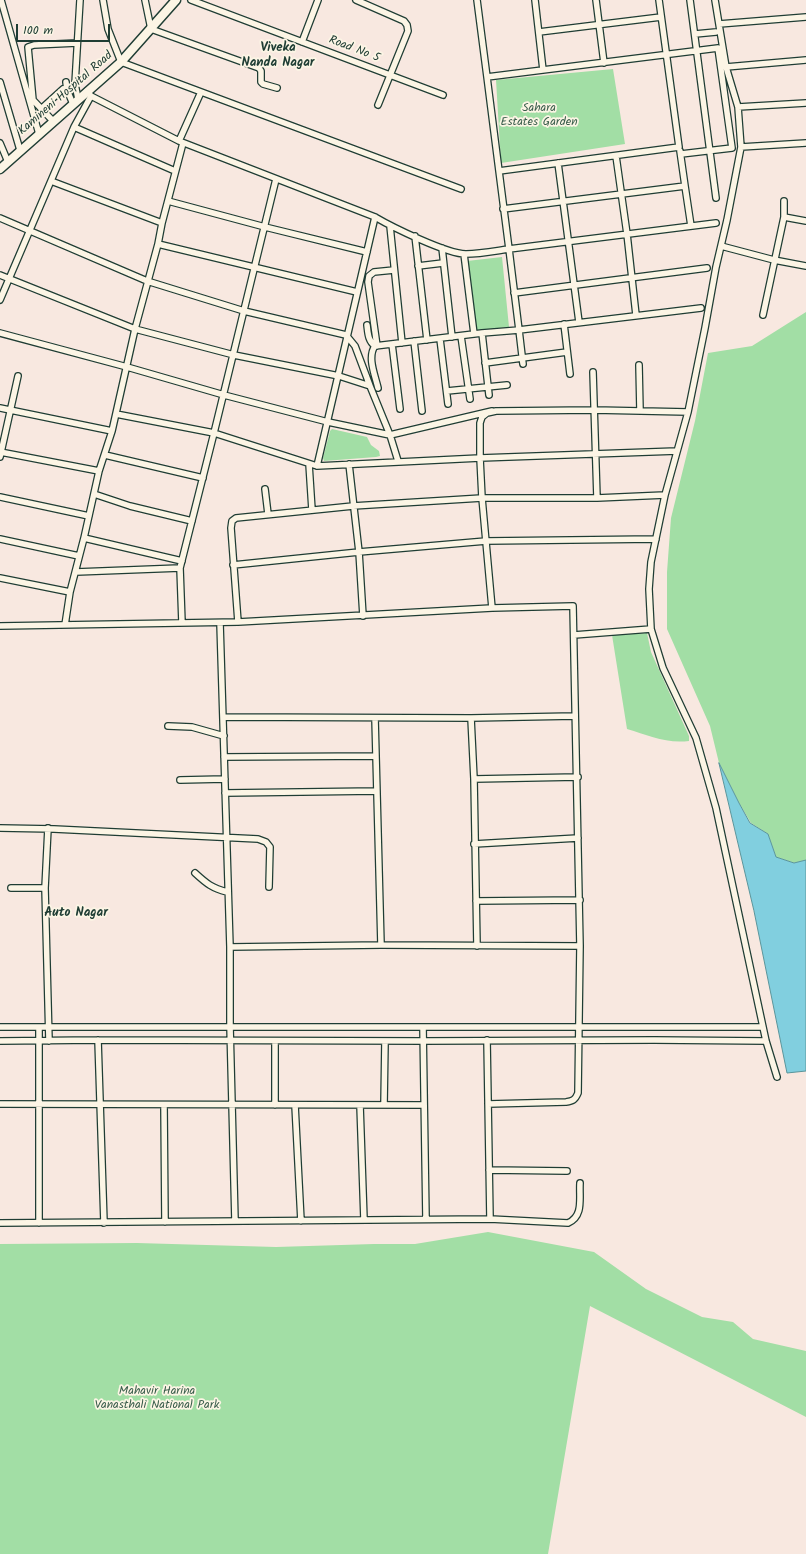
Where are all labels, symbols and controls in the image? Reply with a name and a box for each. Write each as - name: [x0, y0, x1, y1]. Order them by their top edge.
- scale bar: [18, 16, 112, 42]
- text: 100 m: [23, 21, 53, 40]
- street label: Road No 5: [326, 34, 382, 66]
- district label: Viveka Nanda Nagar: [241, 41, 315, 72]
- street label: Kamineni Hospital Road: [16, 49, 116, 139]
- park label: Sahara Estates Garden: [500, 102, 578, 130]
- district label: Auto Nagar: [44, 906, 108, 922]
- park label: Mahavir Harina Vanasthali National Park: [95, 1385, 219, 1413]

